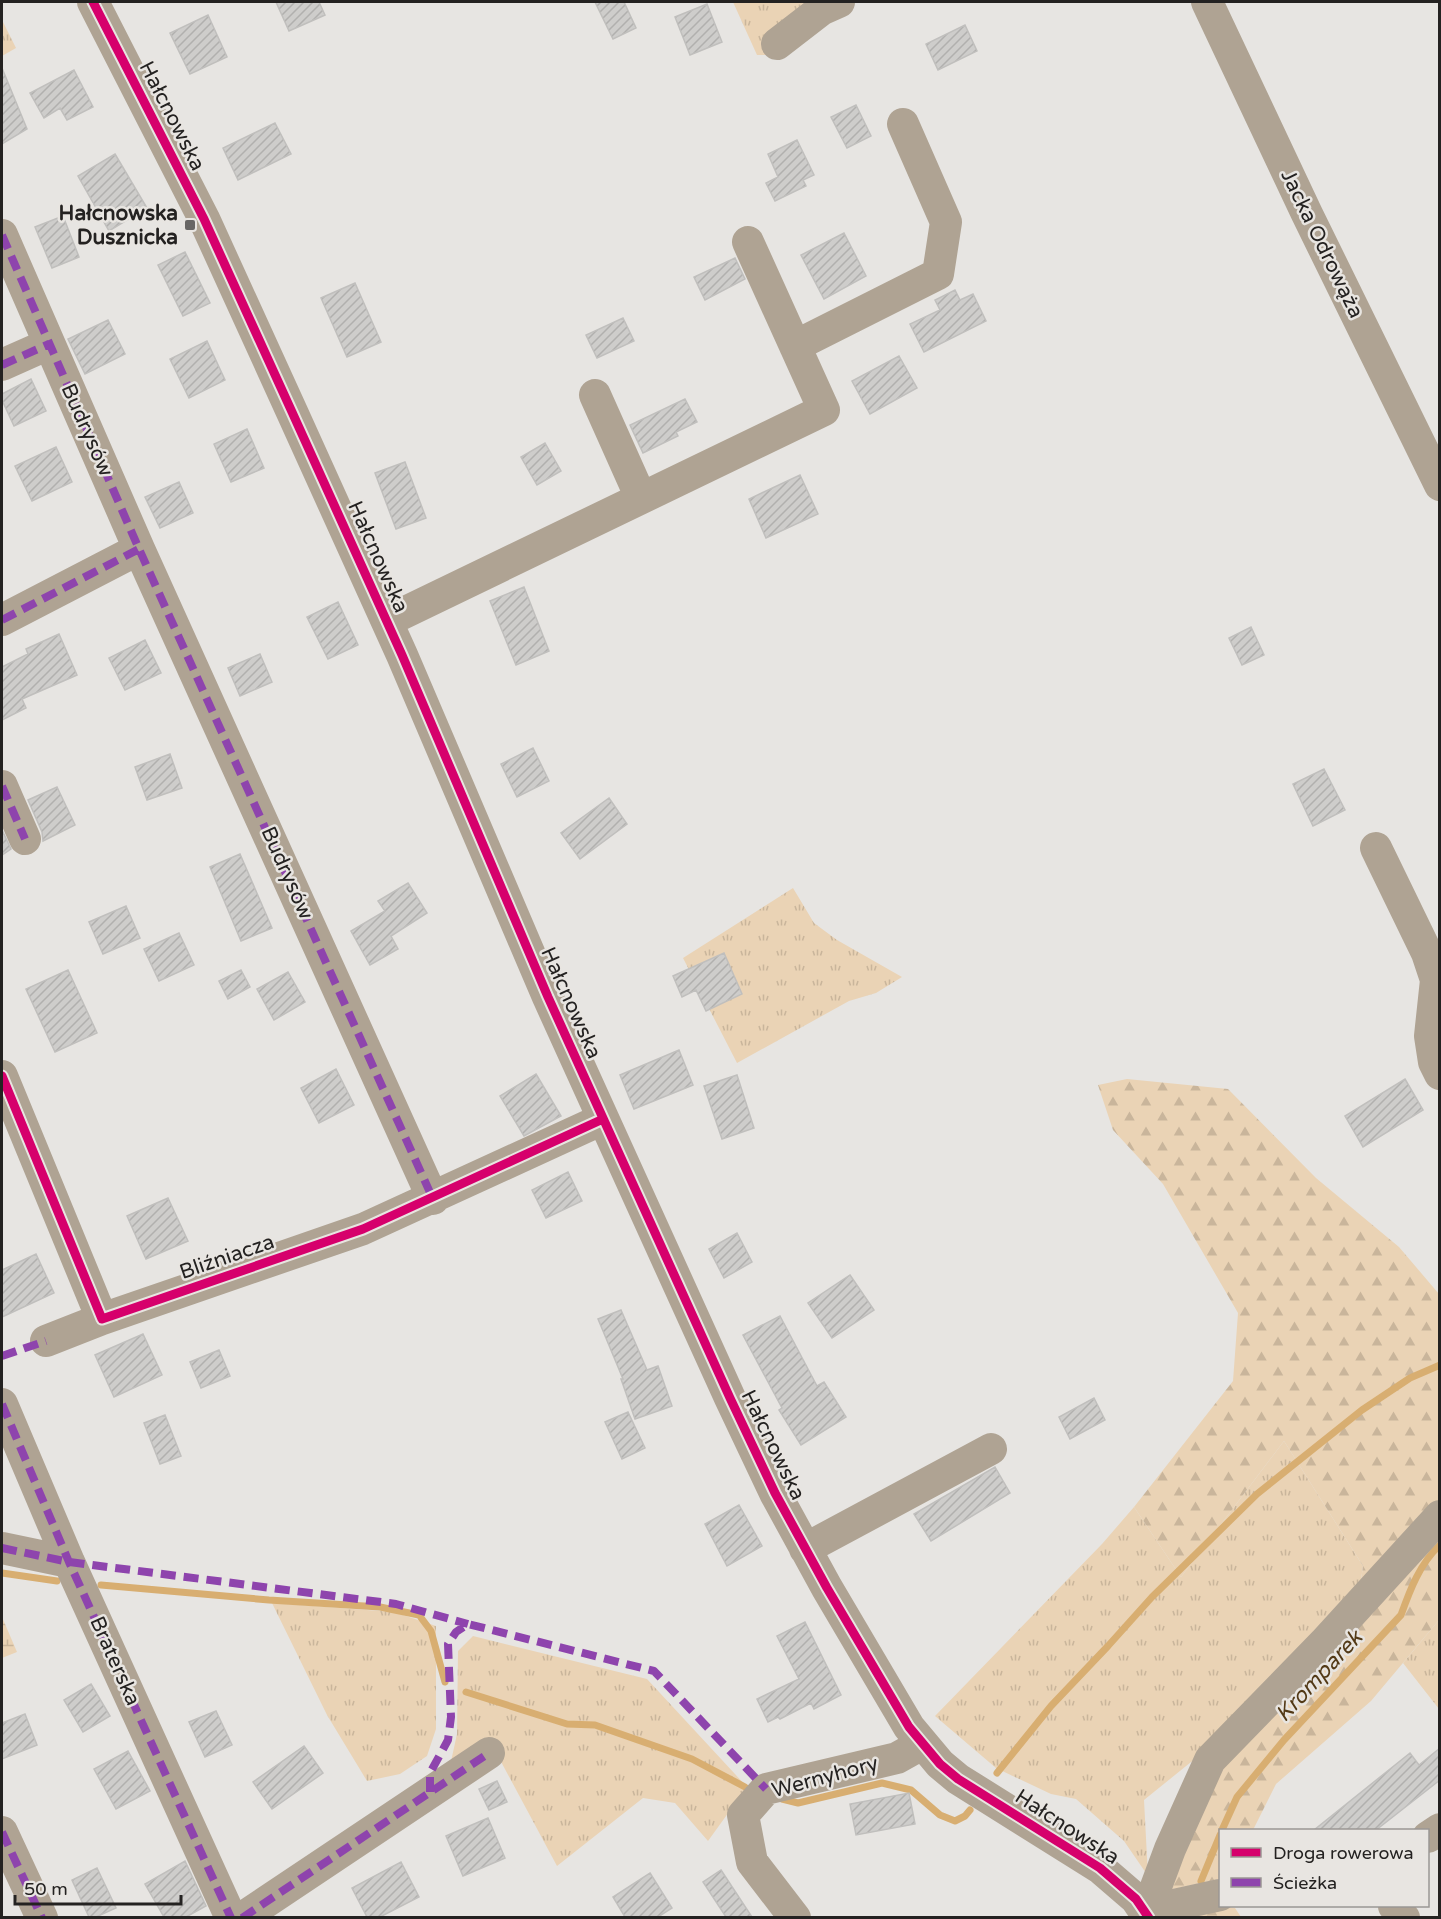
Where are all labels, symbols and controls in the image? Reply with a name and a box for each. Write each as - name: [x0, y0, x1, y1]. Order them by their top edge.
- street label: Hałcnowska: [134, 57, 210, 175]
- street label: Jacka Odrowąża: [1275, 166, 1369, 322]
- place label: Hałcnowska Dusznicka: [59, 201, 178, 250]
- marker: Hałcnowska Dusznicka: [183, 218, 197, 232]
- street label: Budrysów: [55, 380, 119, 481]
- street label: Hałcnowska: [342, 497, 414, 617]
- street label: Budrysów: [255, 823, 319, 924]
- street label: Hałcnowska: [535, 943, 607, 1063]
- street label: Bliźniacza: [176, 1229, 278, 1285]
- street label: Hałcnowska: [736, 1386, 810, 1504]
- street label: Braterska: [84, 1613, 146, 1709]
- water label: Kromparek: [1270, 1624, 1369, 1727]
- street label: Wernyhory: [769, 1751, 881, 1803]
- street label: Hałcnowska: [1010, 1784, 1124, 1870]
- legend: [1219, 1829, 1429, 1907]
- text: Droga rowerowa: [1273, 1842, 1414, 1864]
- scale bar: [15, 1868, 182, 1906]
- text: Ścieżka: [1273, 1872, 1337, 1894]
- text: 50 m: [24, 1878, 68, 1900]

